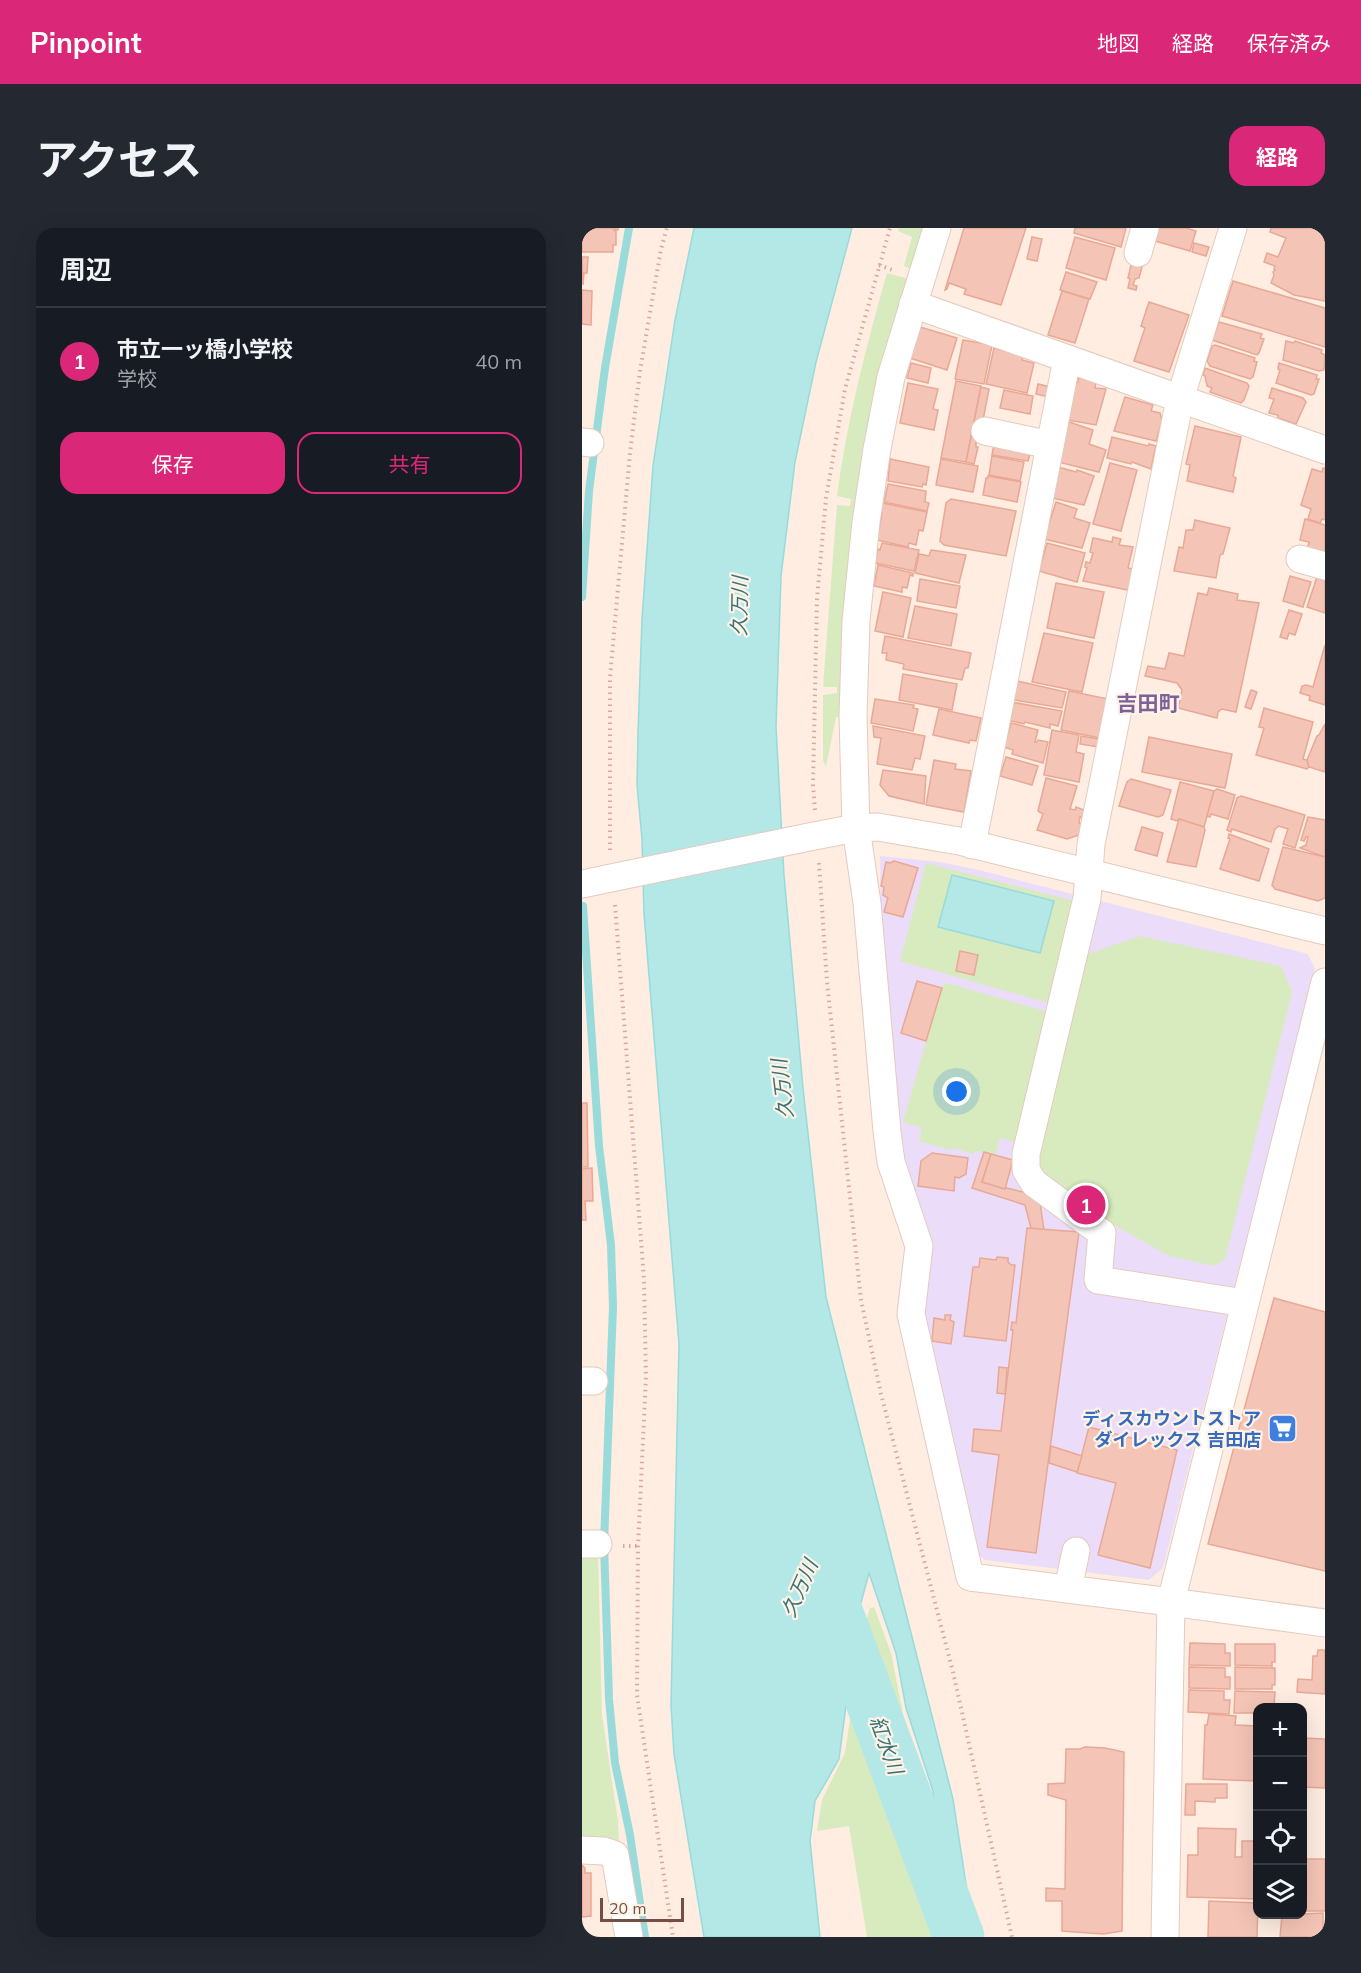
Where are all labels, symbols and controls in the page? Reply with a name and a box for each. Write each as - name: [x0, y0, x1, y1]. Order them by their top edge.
- text: Pinpoint: [30, 25, 142, 60]
- text: 地図: [1097, 30, 1139, 56]
- text: 経路: [1172, 30, 1214, 56]
- text: 保存済み: [1247, 30, 1331, 56]
- button: 経路: [1229, 126, 1325, 186]
- text: アクセス: [36, 133, 202, 186]
- text: 周辺: [60, 253, 112, 286]
- text: 市立一ッ橋小学校: [117, 335, 293, 363]
- text: 1: [74, 349, 86, 374]
- text: 40 m: [475, 349, 522, 374]
- text: 学校: [117, 366, 157, 391]
- button: 保存: [60, 432, 285, 494]
- button: 共有: [297, 432, 522, 494]
- water label: 久万川: [726, 574, 752, 636]
- district label: 吉田町: [1117, 690, 1180, 716]
- water label: 久万川: [766, 1056, 798, 1120]
- your location: [942, 1077, 971, 1106]
- pin: 1: [1066, 1182, 1106, 1228]
- place label: ディスカウントストア ダイレックス 吉田店: [1082, 1407, 1261, 1451]
- supermarket icon: ディスカウントストア ダイレックス 吉田店: [1266, 1412, 1298, 1444]
- water label: 久万川: [775, 1554, 823, 1620]
- map controls: [1253, 1703, 1307, 1919]
- button: +: [1253, 1703, 1307, 1757]
- water label: 紅水川: [865, 1713, 910, 1779]
- button: −: [1253, 1757, 1307, 1811]
- button: locate: [1253, 1811, 1307, 1865]
- button: layers: [1253, 1865, 1307, 1919]
- scale bar: [600, 1895, 684, 1922]
- text: 20 m: [609, 1898, 646, 1918]

